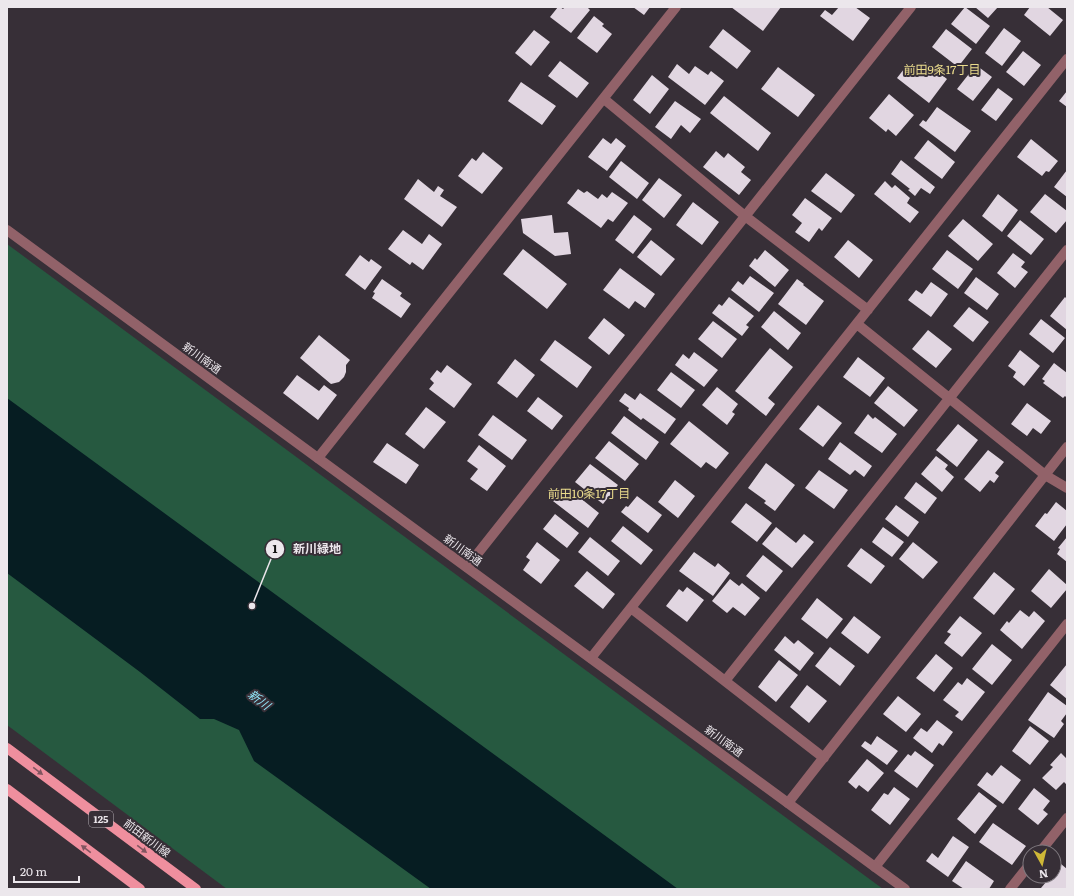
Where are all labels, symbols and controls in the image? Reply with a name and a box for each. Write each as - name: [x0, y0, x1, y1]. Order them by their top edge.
- district label: 前田9条17丁目: [904, 60, 980, 78]
- street label: 新川南通: [180, 338, 225, 377]
- district label: 前田10条17丁目: [548, 484, 630, 502]
- street label: 新川南通: [441, 530, 486, 569]
- callout: 新川緑地: [265, 537, 349, 561]
- text: 1: [273, 539, 278, 557]
- text: 新川緑地: [293, 539, 341, 557]
- water label: 新川: [245, 685, 276, 715]
- street label: 新川南通: [702, 721, 747, 760]
- one-way arrow: [33, 767, 44, 776]
- road number: 125: [89, 811, 113, 827]
- street label: 前田新川線: [121, 814, 174, 860]
- north arrow: [1022, 844, 1062, 884]
- one-way arrow: [81, 845, 92, 853]
- one-way arrow: [137, 845, 148, 853]
- scale bar: [14, 858, 79, 884]
- text: 20 m: [20, 862, 47, 880]
- text: N: [1038, 866, 1049, 883]

